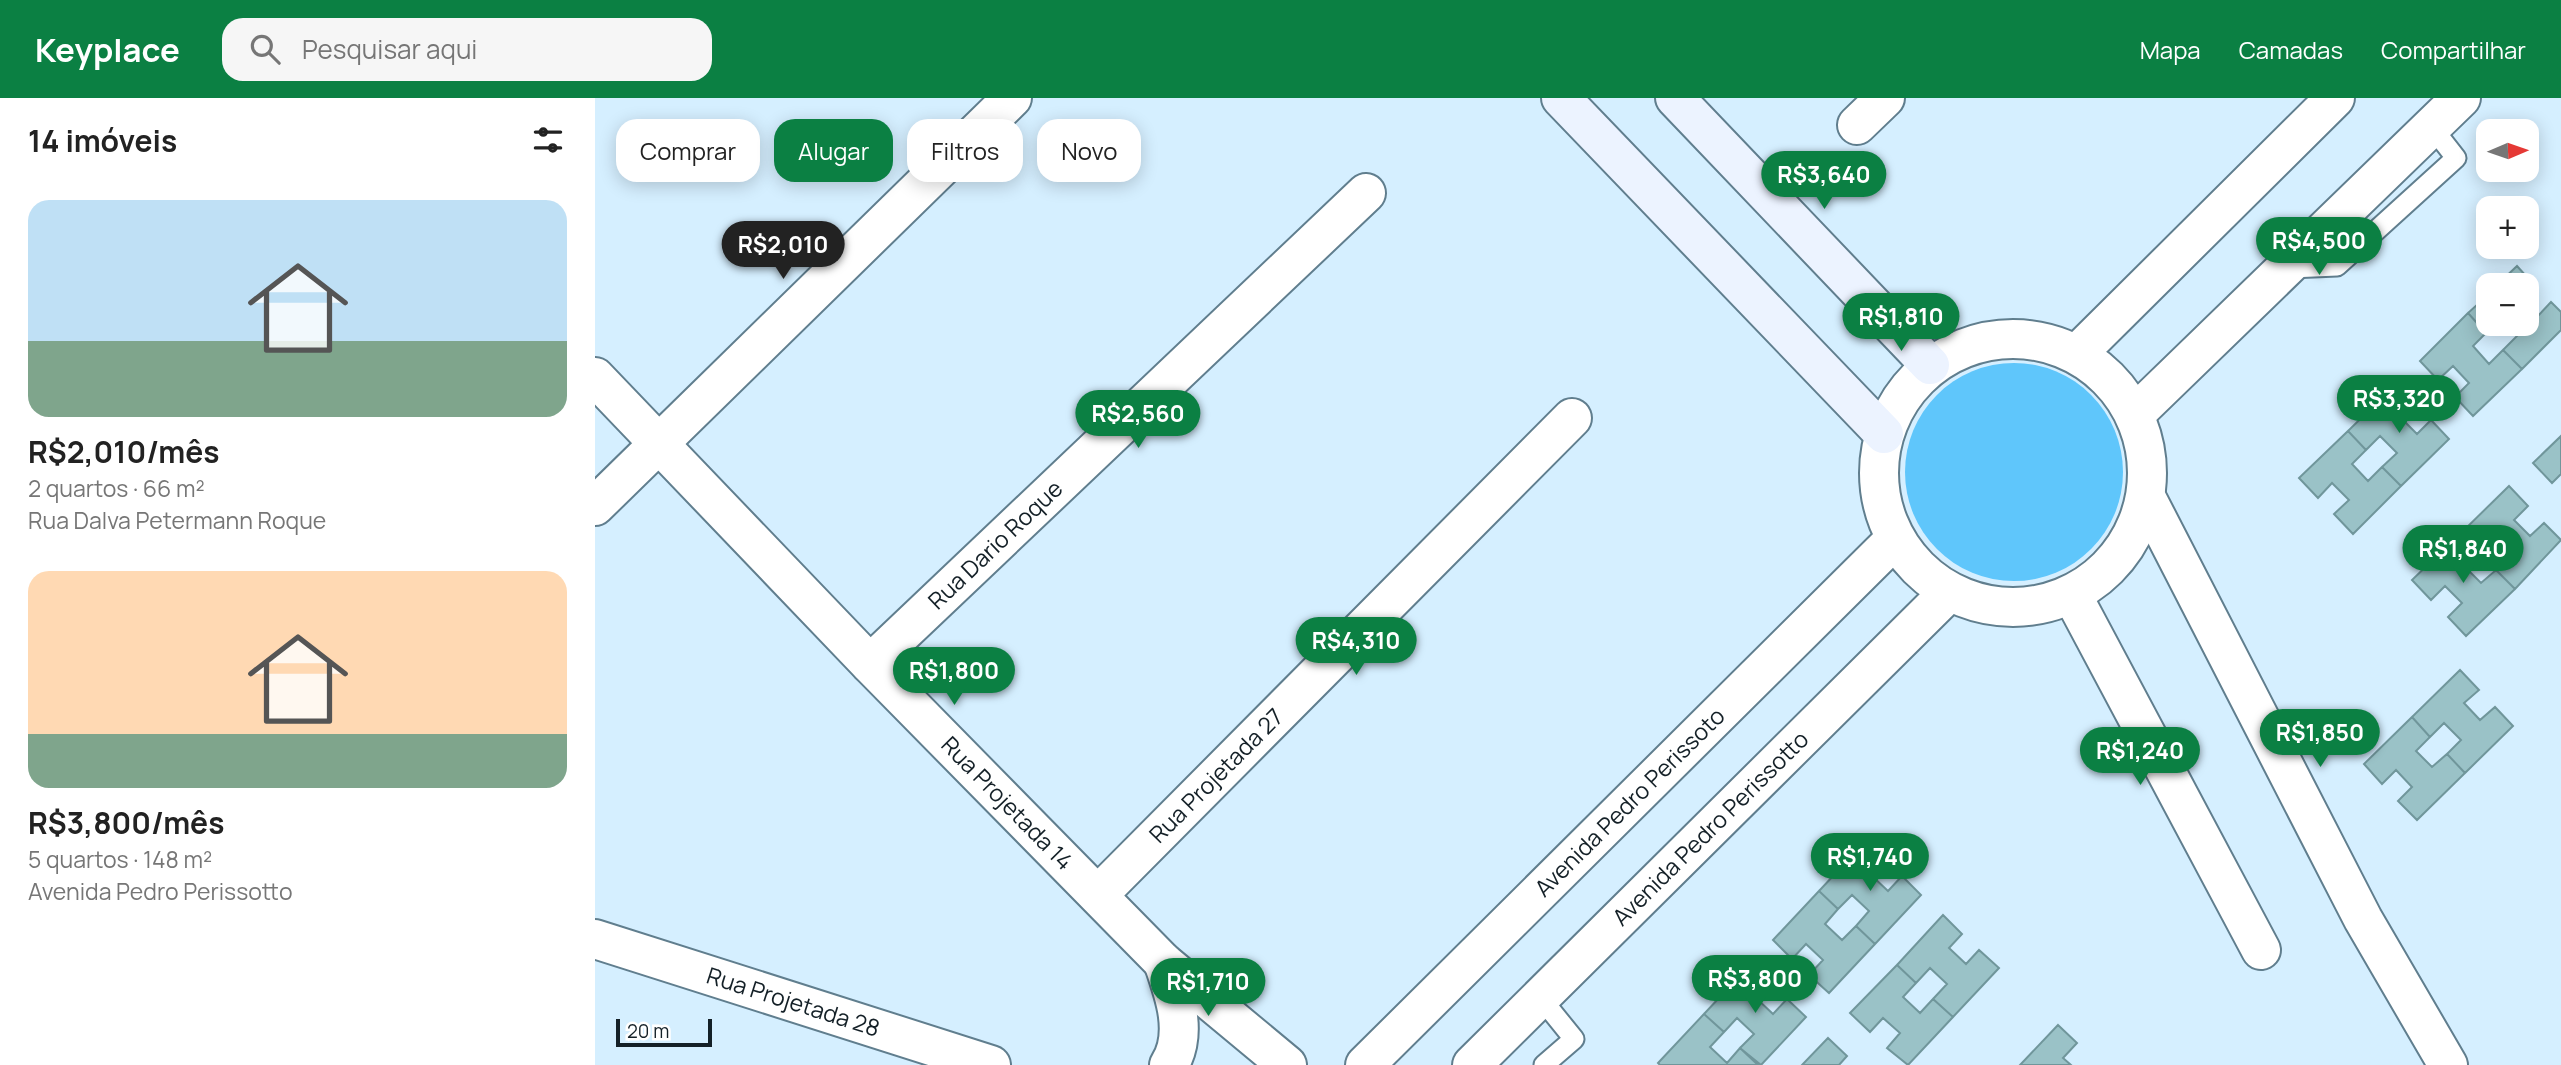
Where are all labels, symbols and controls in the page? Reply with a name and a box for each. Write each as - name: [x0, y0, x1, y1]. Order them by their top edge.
- search box: [222, 18, 712, 81]
- text: Keyplace: [35, 27, 180, 72]
- icon: search: [246, 30, 284, 68]
- text: Pesquisar aqui: [302, 31, 477, 67]
- text: Mapa: [2140, 33, 2201, 66]
- text: Camadas: [2239, 33, 2343, 66]
- text: Compartilhar: [2381, 33, 2526, 66]
- chip: Comprar: [616, 119, 760, 182]
- chip: Alugar: [774, 119, 893, 182]
- chip: Filtros: [907, 119, 1023, 182]
- chip: Novo: [1037, 119, 1141, 182]
- north arrow: [2476, 119, 2539, 182]
- map controls: [2476, 119, 2539, 336]
- text: 14 imóveis: [28, 120, 177, 161]
- icon: filters: [529, 121, 567, 159]
- pin: R$3,640: [1759, 152, 1889, 211]
- text: R$3,640: [1777, 158, 1871, 190]
- button: +: [2476, 196, 2539, 259]
- pin: R$4,500: [2254, 218, 2384, 277]
- pin: R$2,010: [718, 222, 848, 281]
- text: R$4,500: [2272, 224, 2366, 256]
- text: R$2,010: [738, 228, 828, 260]
- icon: home: [235, 245, 361, 371]
- button: −: [2476, 273, 2539, 336]
- pin: R$1,810: [1836, 294, 1966, 353]
- text: R$1,810: [1858, 300, 1944, 332]
- pin: R$3,320: [2334, 376, 2464, 435]
- text: R$3,320: [2353, 382, 2445, 414]
- pin: R$2,560: [1073, 390, 1203, 450]
- text: R$2,560: [1091, 397, 1185, 429]
- text: R$2,010/mês: [28, 431, 220, 472]
- text: 2 quartos · 66 m²: [28, 472, 205, 504]
- street label: Rua Dario Roque: [920, 472, 1069, 616]
- text: Rua Dalva Petermann Roque: [28, 504, 326, 536]
- pin: R$1,840: [2398, 526, 2528, 585]
- text: R$1,840: [2419, 532, 2507, 564]
- icon: home: [235, 616, 361, 742]
- pin: R$4,310: [1291, 618, 1421, 677]
- text: R$4,310: [1312, 624, 1400, 656]
- pin: R$1,800: [889, 648, 1019, 707]
- text: R$1,800: [909, 654, 999, 686]
- street label: Avenida Pedro Perissoto: [1527, 700, 1731, 903]
- street label: Rua Projetada 27: [1142, 701, 1290, 850]
- pin: R$1,850: [2255, 710, 2385, 769]
- text: R$1,850: [2276, 716, 2364, 748]
- street label: Avenida Pedro Perissotto: [1605, 723, 1815, 932]
- pin: R$1,240: [2075, 728, 2205, 787]
- street label: Rua Projetada 14: [935, 729, 1081, 877]
- text: R$1,240: [2096, 734, 2184, 766]
- text: R$3,800/mês: [28, 802, 224, 843]
- pin: R$1,740: [1805, 834, 1935, 893]
- text: R$1,740: [1827, 840, 1913, 872]
- text: 5 quartos · 148 m²: [28, 843, 212, 875]
- text: Avenida Pedro Perissotto: [28, 875, 293, 907]
- pin: R$3,800: [1690, 956, 1820, 1015]
- pin: R$1,710: [1143, 958, 1273, 1018]
- street label: Rua Projetada 28: [703, 959, 884, 1044]
- text: R$3,800: [1708, 962, 1802, 994]
- text: R$1,710: [1166, 965, 1250, 997]
- scale bar: [616, 1016, 712, 1048]
- text: 20 m: [627, 1018, 669, 1044]

